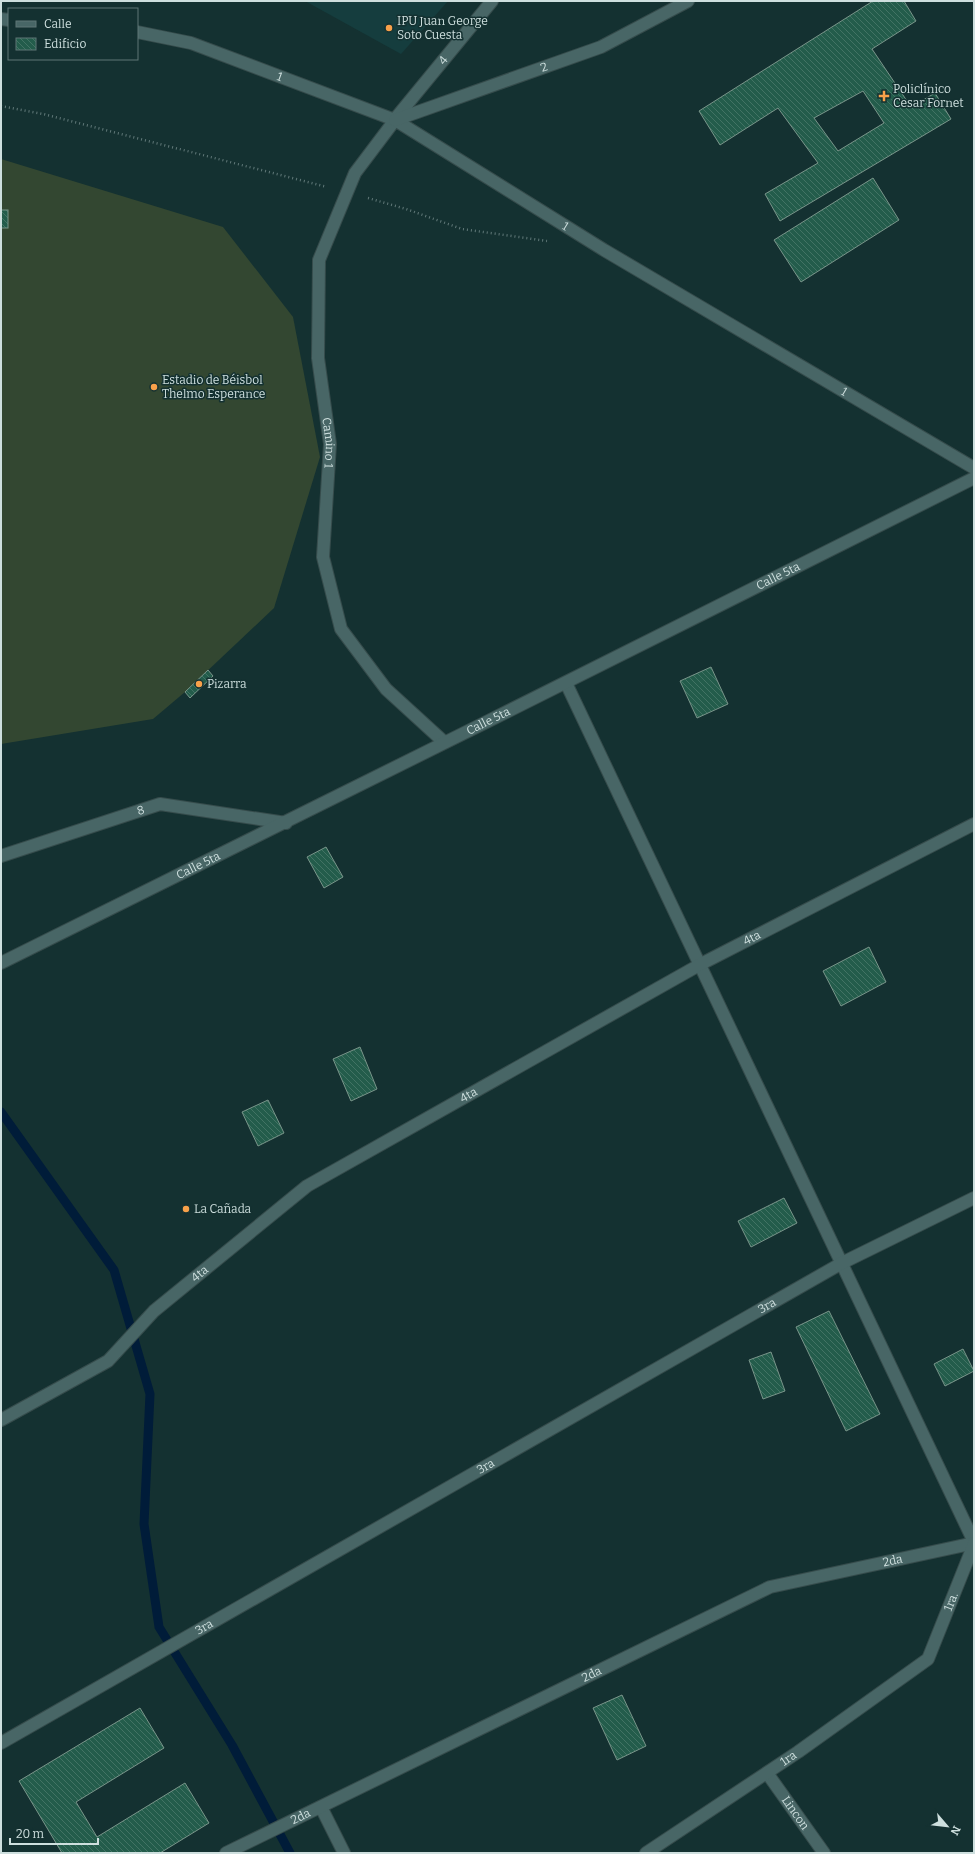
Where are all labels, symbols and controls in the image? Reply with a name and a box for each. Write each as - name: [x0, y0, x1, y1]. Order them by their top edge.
- legend: [8, 8, 138, 60]
- place label: IPU Juan George Soto Cuesta: [397, 14, 488, 42]
- text: Calle: [44, 17, 72, 31]
- marker: IPU Juan George Soto Cuesta: [384, 23, 394, 33]
- text: Edificio: [44, 37, 86, 51]
- street label: 4: [436, 53, 451, 67]
- street label: 2: [539, 60, 549, 75]
- street label: 1: [275, 69, 285, 84]
- place label: Policlínico Cesar Fornet: [893, 82, 964, 110]
- marker: Policlínico Cesar Fornet: [878, 90, 890, 102]
- street label: 1: [560, 219, 571, 233]
- place label: Estadio de Béisbol Thelmo Esperance: [162, 373, 265, 401]
- marker: Estadio de Béisbol Thelmo Esperance: [149, 382, 159, 392]
- street label: 1: [838, 384, 850, 399]
- street label: Camino 1: [319, 416, 337, 469]
- street label: Calle 5ta: [754, 559, 803, 593]
- place label: Pizarra: [207, 677, 247, 691]
- marker: Pizarra: [194, 679, 204, 689]
- street label: Calle 5ta: [464, 704, 513, 738]
- street label: 8: [135, 803, 146, 818]
- street label: Calle 5ta: [174, 849, 223, 882]
- street label: 4ta: [741, 927, 763, 948]
- street label: 4ta: [457, 1084, 480, 1106]
- place label: La Cañada: [194, 1202, 252, 1216]
- marker: La Cañada: [181, 1204, 191, 1214]
- street label: 4ta: [188, 1262, 211, 1285]
- street label: 3ra: [756, 1295, 779, 1316]
- street label: 3ra: [474, 1456, 497, 1477]
- street label: 2da: [881, 1552, 904, 1570]
- street label: 1ra.: [941, 1590, 961, 1613]
- street label: 3ra: [193, 1616, 216, 1638]
- street label: 2da: [580, 1663, 604, 1685]
- street label: 1ra: [778, 1748, 799, 1769]
- street label: Lincon: [779, 1793, 812, 1833]
- street label: 2da: [288, 1806, 313, 1827]
- north arrow: [927, 1806, 967, 1846]
- scale bar: [10, 1820, 98, 1846]
- text: N: [947, 1824, 963, 1838]
- text: 20 m: [16, 1827, 45, 1841]

